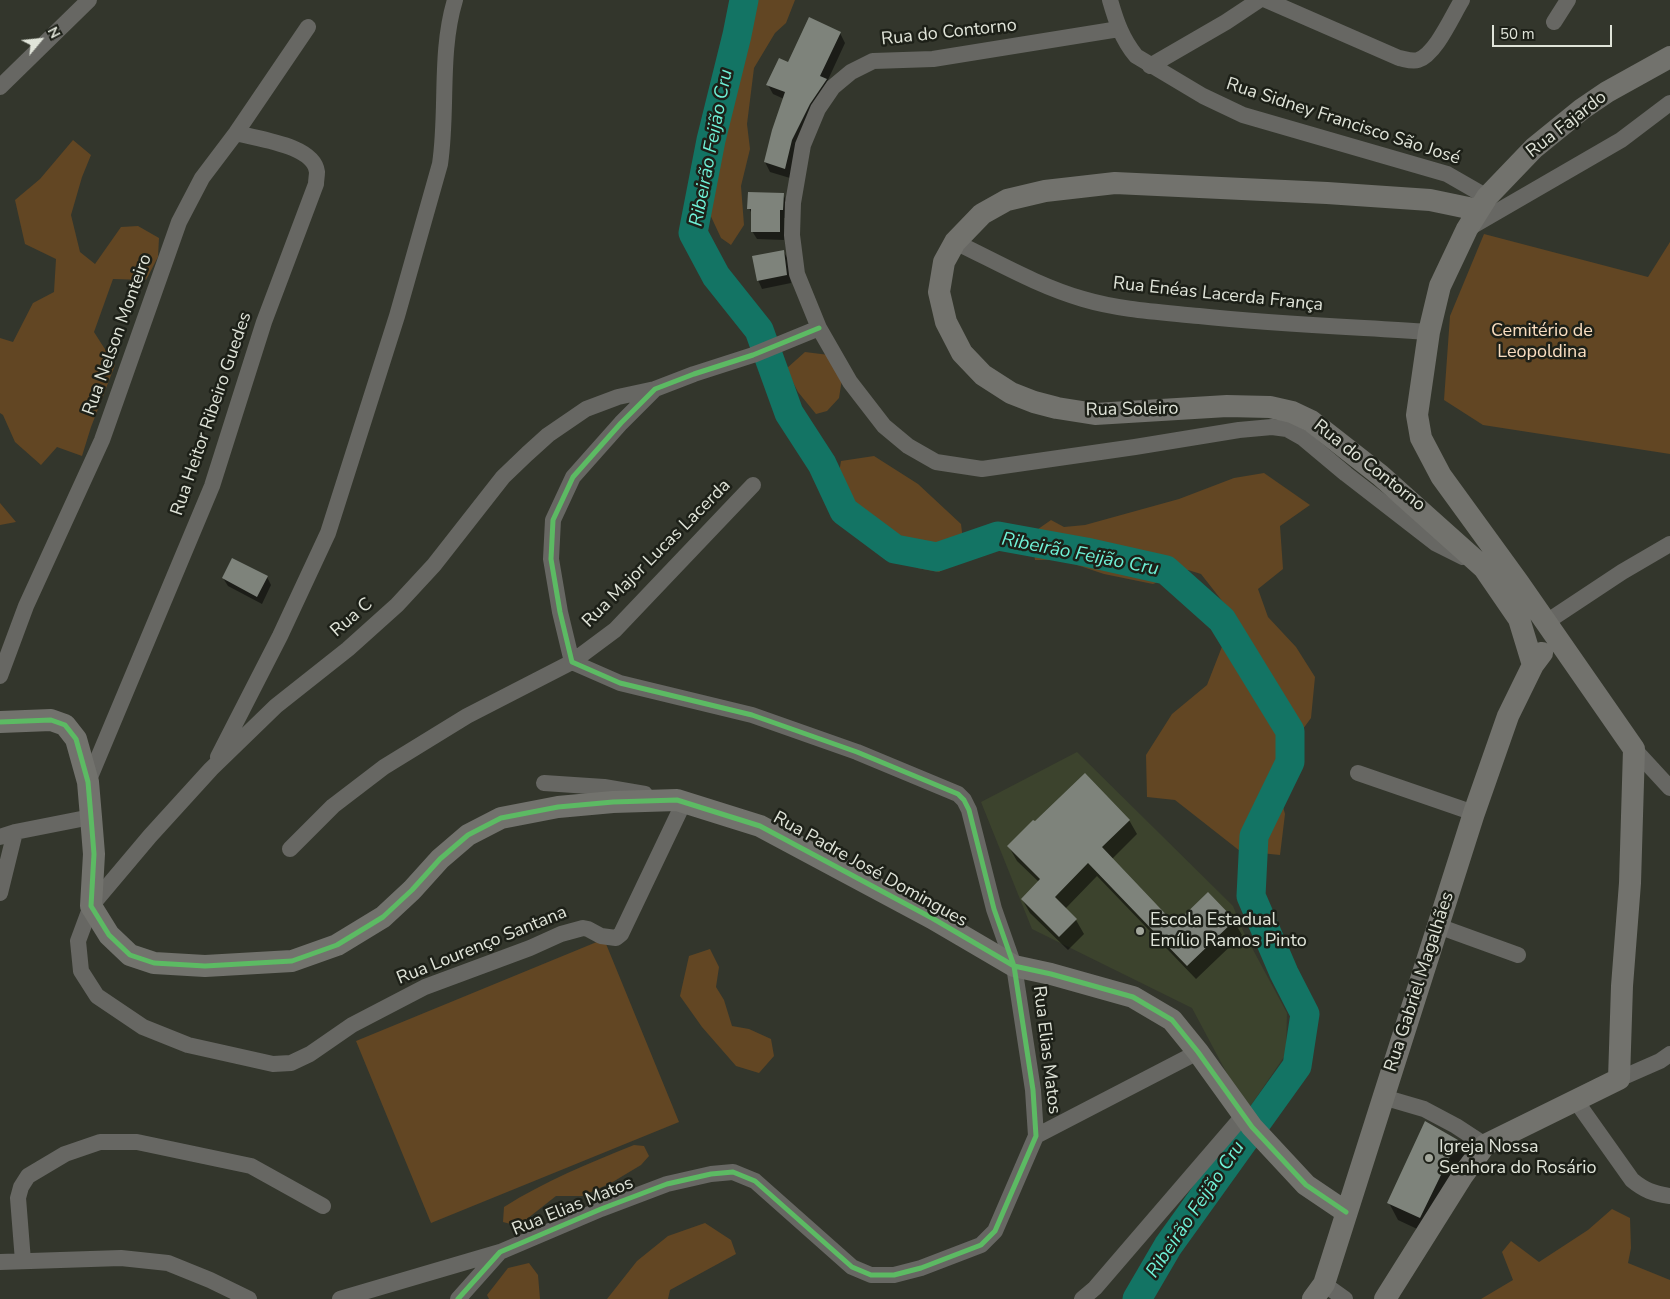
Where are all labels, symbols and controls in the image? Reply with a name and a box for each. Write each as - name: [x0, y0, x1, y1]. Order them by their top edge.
- north arrow: [15, 15, 65, 65]
- street label: Rua do Contorno: [880, 15, 1018, 51]
- scale bar: [1495, 15, 1615, 47]
- text: N: [43, 24, 65, 42]
- text: 50 m: [1500, 24, 1535, 44]
- water label: Ribeirão Feijão Cru: [686, 67, 738, 229]
- street label: Rua Sidney Francisco São José: [1223, 74, 1463, 170]
- street label: Rua Fajardo: [1523, 87, 1611, 163]
- street label: Rua Nelson Monteiro: [79, 251, 157, 419]
- street label: Rua Enéas Lacerda França: [1112, 273, 1324, 317]
- street label: Rua Heitor Ribeiro Guedes: [167, 309, 257, 519]
- park label: Cemitério de Leopoldina: [1491, 321, 1593, 364]
- street label: Rua Soleiro: [1085, 398, 1179, 422]
- street label: Rua do Contorno: [1309, 416, 1429, 516]
- street label: Rua Major Lucas Lacerda: [578, 475, 736, 633]
- water label: Ribeirão Feijão Cru: [999, 529, 1161, 581]
- street label: Rua C: [327, 594, 377, 642]
- street label: Rua Padre José Domingues: [769, 808, 971, 932]
- street label: Rua Gabriel Magalhães: [1381, 889, 1459, 1075]
- street label: Rua Lourenço Santana: [394, 902, 570, 990]
- place label: Escola Estadual Emílio Ramos Pinto: [1150, 910, 1307, 952]
- marker: Escola Estadual Emílio Ramos Pinto: [1134, 925, 1146, 937]
- street label: Rua Elias Matos: [1027, 985, 1065, 1115]
- water label: Ribeirão Feijão Cru: [1142, 1137, 1250, 1283]
- place label: Igreja Nossa Senhora do Rosário: [1439, 1137, 1596, 1180]
- marker: Igreja Nossa Senhora do Rosário: [1423, 1152, 1435, 1164]
- street label: Rua Elias Matos: [509, 1173, 637, 1241]

